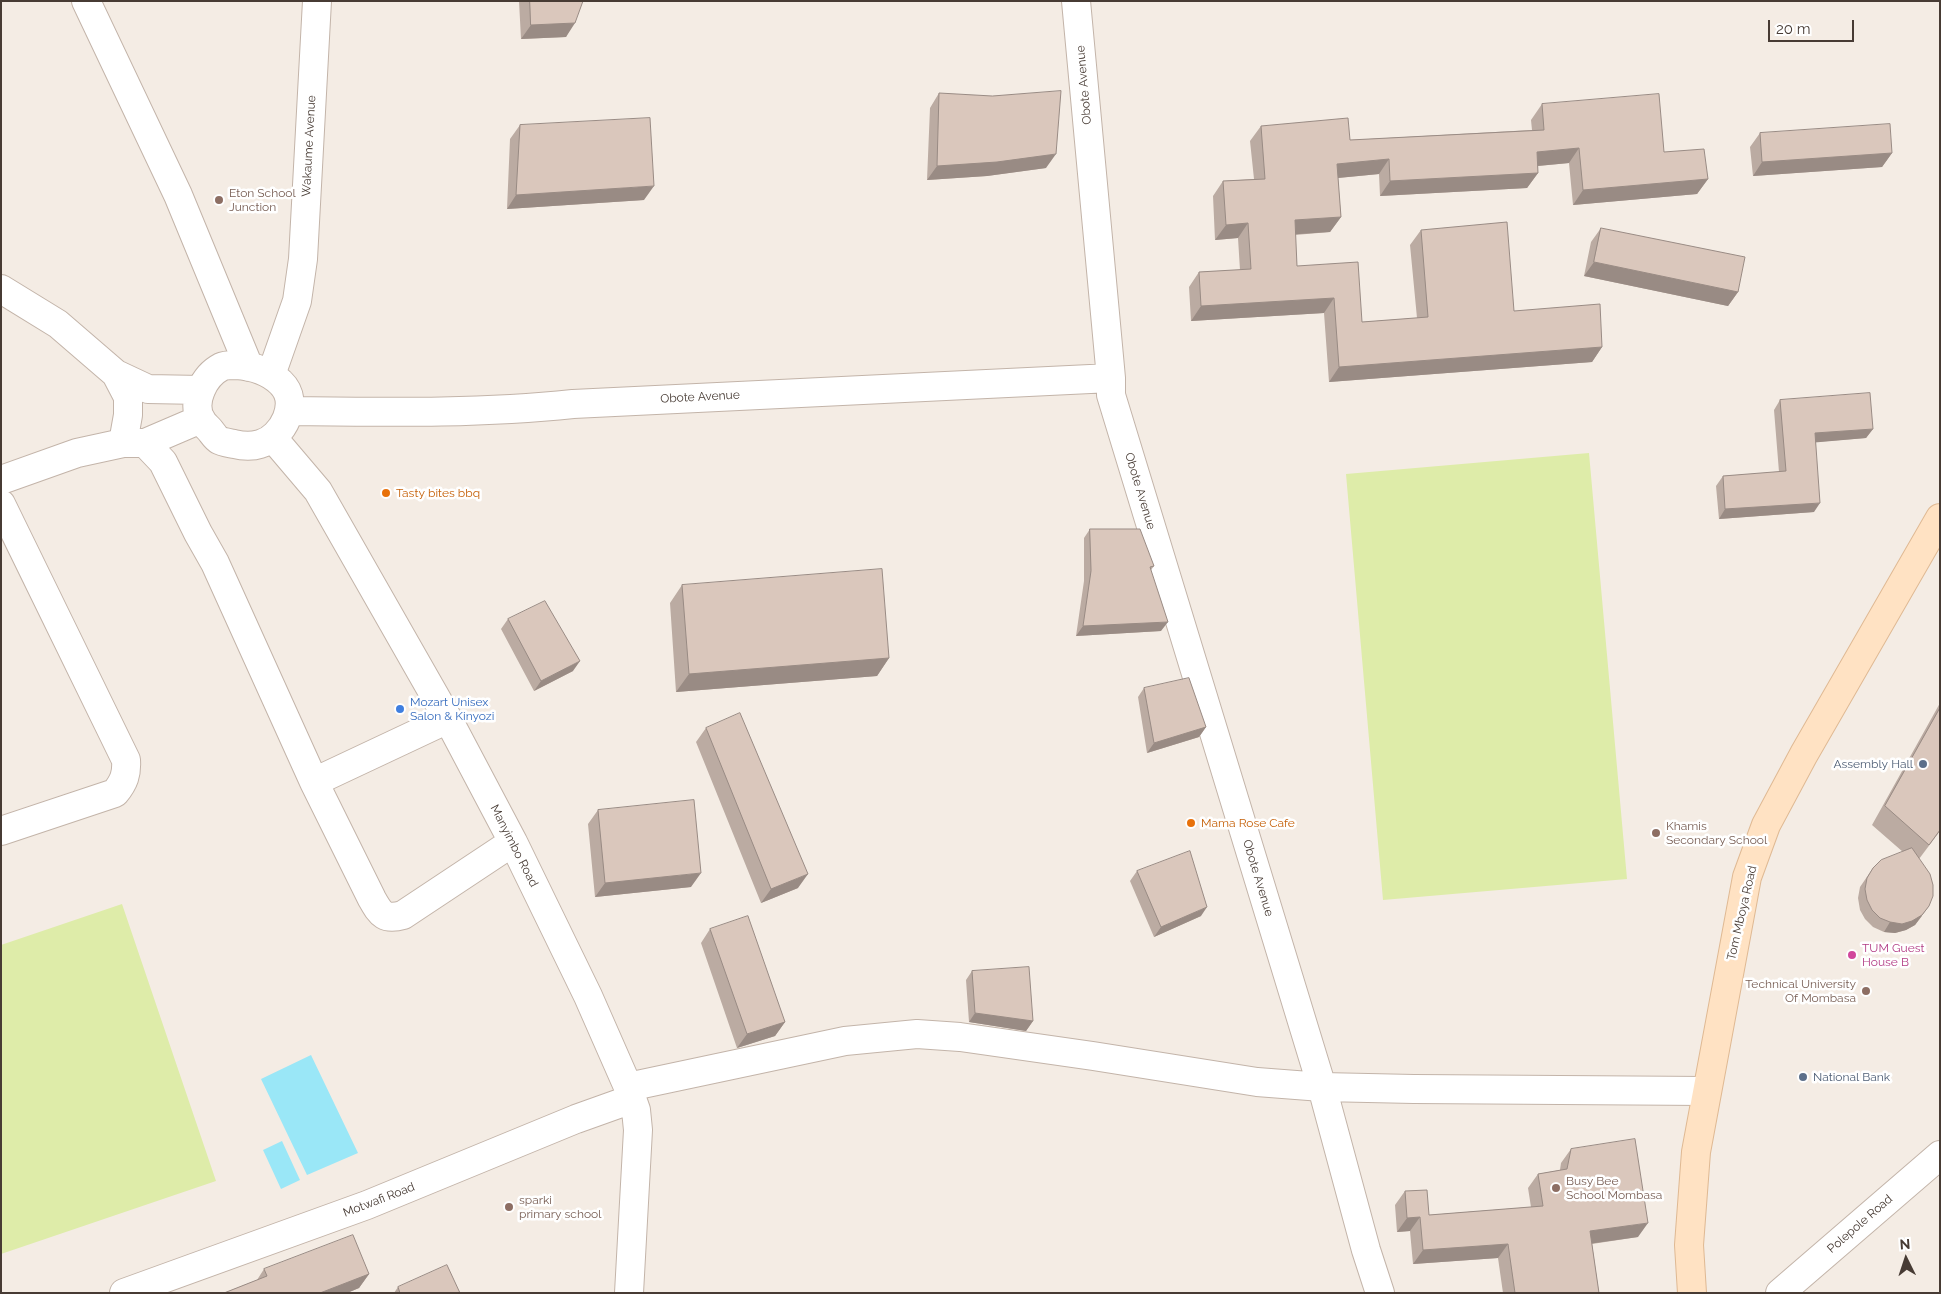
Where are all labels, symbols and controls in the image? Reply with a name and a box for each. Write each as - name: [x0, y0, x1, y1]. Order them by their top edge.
- scale bar: [1771, 10, 1857, 42]
- text: 20 m: [1776, 20, 1811, 38]
- street label: Obote Avenue: [1073, 45, 1095, 125]
- street label: Wakaume Avenue: [299, 95, 319, 197]
- place label: Eton School Junction: [229, 186, 296, 214]
- marker: Eton School Junction: [213, 194, 225, 206]
- street label: Obote Avenue: [660, 388, 740, 406]
- street label: Obote Avenue: [1121, 451, 1159, 531]
- place label: Tasty bites bbq: [396, 486, 480, 500]
- marker: Tasty bites bbq: [380, 487, 392, 499]
- place label: Mozart Unisex Salon & Kinyozi: [410, 695, 494, 723]
- marker: Mozart Unisex Salon & Kinyozi: [394, 703, 406, 715]
- place label: Assembly Hall: [1833, 757, 1913, 771]
- marker: Assembly Hall: [1917, 758, 1929, 770]
- street label: Manyimbo Road: [487, 802, 541, 890]
- place label: Mama Rose Cafe: [1201, 816, 1295, 830]
- marker: Mama Rose Cafe: [1185, 817, 1197, 829]
- place label: Khamis Secondary School: [1666, 819, 1767, 847]
- marker: Khamis Secondary School: [1650, 827, 1662, 839]
- street label: Obote Avenue: [1239, 838, 1277, 918]
- street label: Tom Mboya Road: [1724, 864, 1760, 962]
- place label: TUM Guest House B: [1862, 941, 1925, 969]
- marker: TUM Guest House B: [1846, 949, 1858, 961]
- place label: Technical University Of Mombasa: [1745, 977, 1856, 1005]
- marker: Technical University Of Mombasa: [1860, 985, 1872, 997]
- place label: National Bank: [1813, 1070, 1890, 1084]
- marker: National Bank: [1797, 1071, 1809, 1083]
- place label: Busy Bee School Mombasa: [1566, 1174, 1662, 1202]
- street label: Motwafi Road: [341, 1180, 417, 1220]
- marker: Busy Bee School Mombasa: [1550, 1182, 1562, 1194]
- street label: Polepole Road: [1825, 1192, 1895, 1256]
- place label: sparki primary school: [519, 1193, 601, 1221]
- marker: sparki primary school: [503, 1201, 515, 1213]
- north arrow: [1881, 1234, 1931, 1284]
- text: N: [1899, 1236, 1911, 1252]

